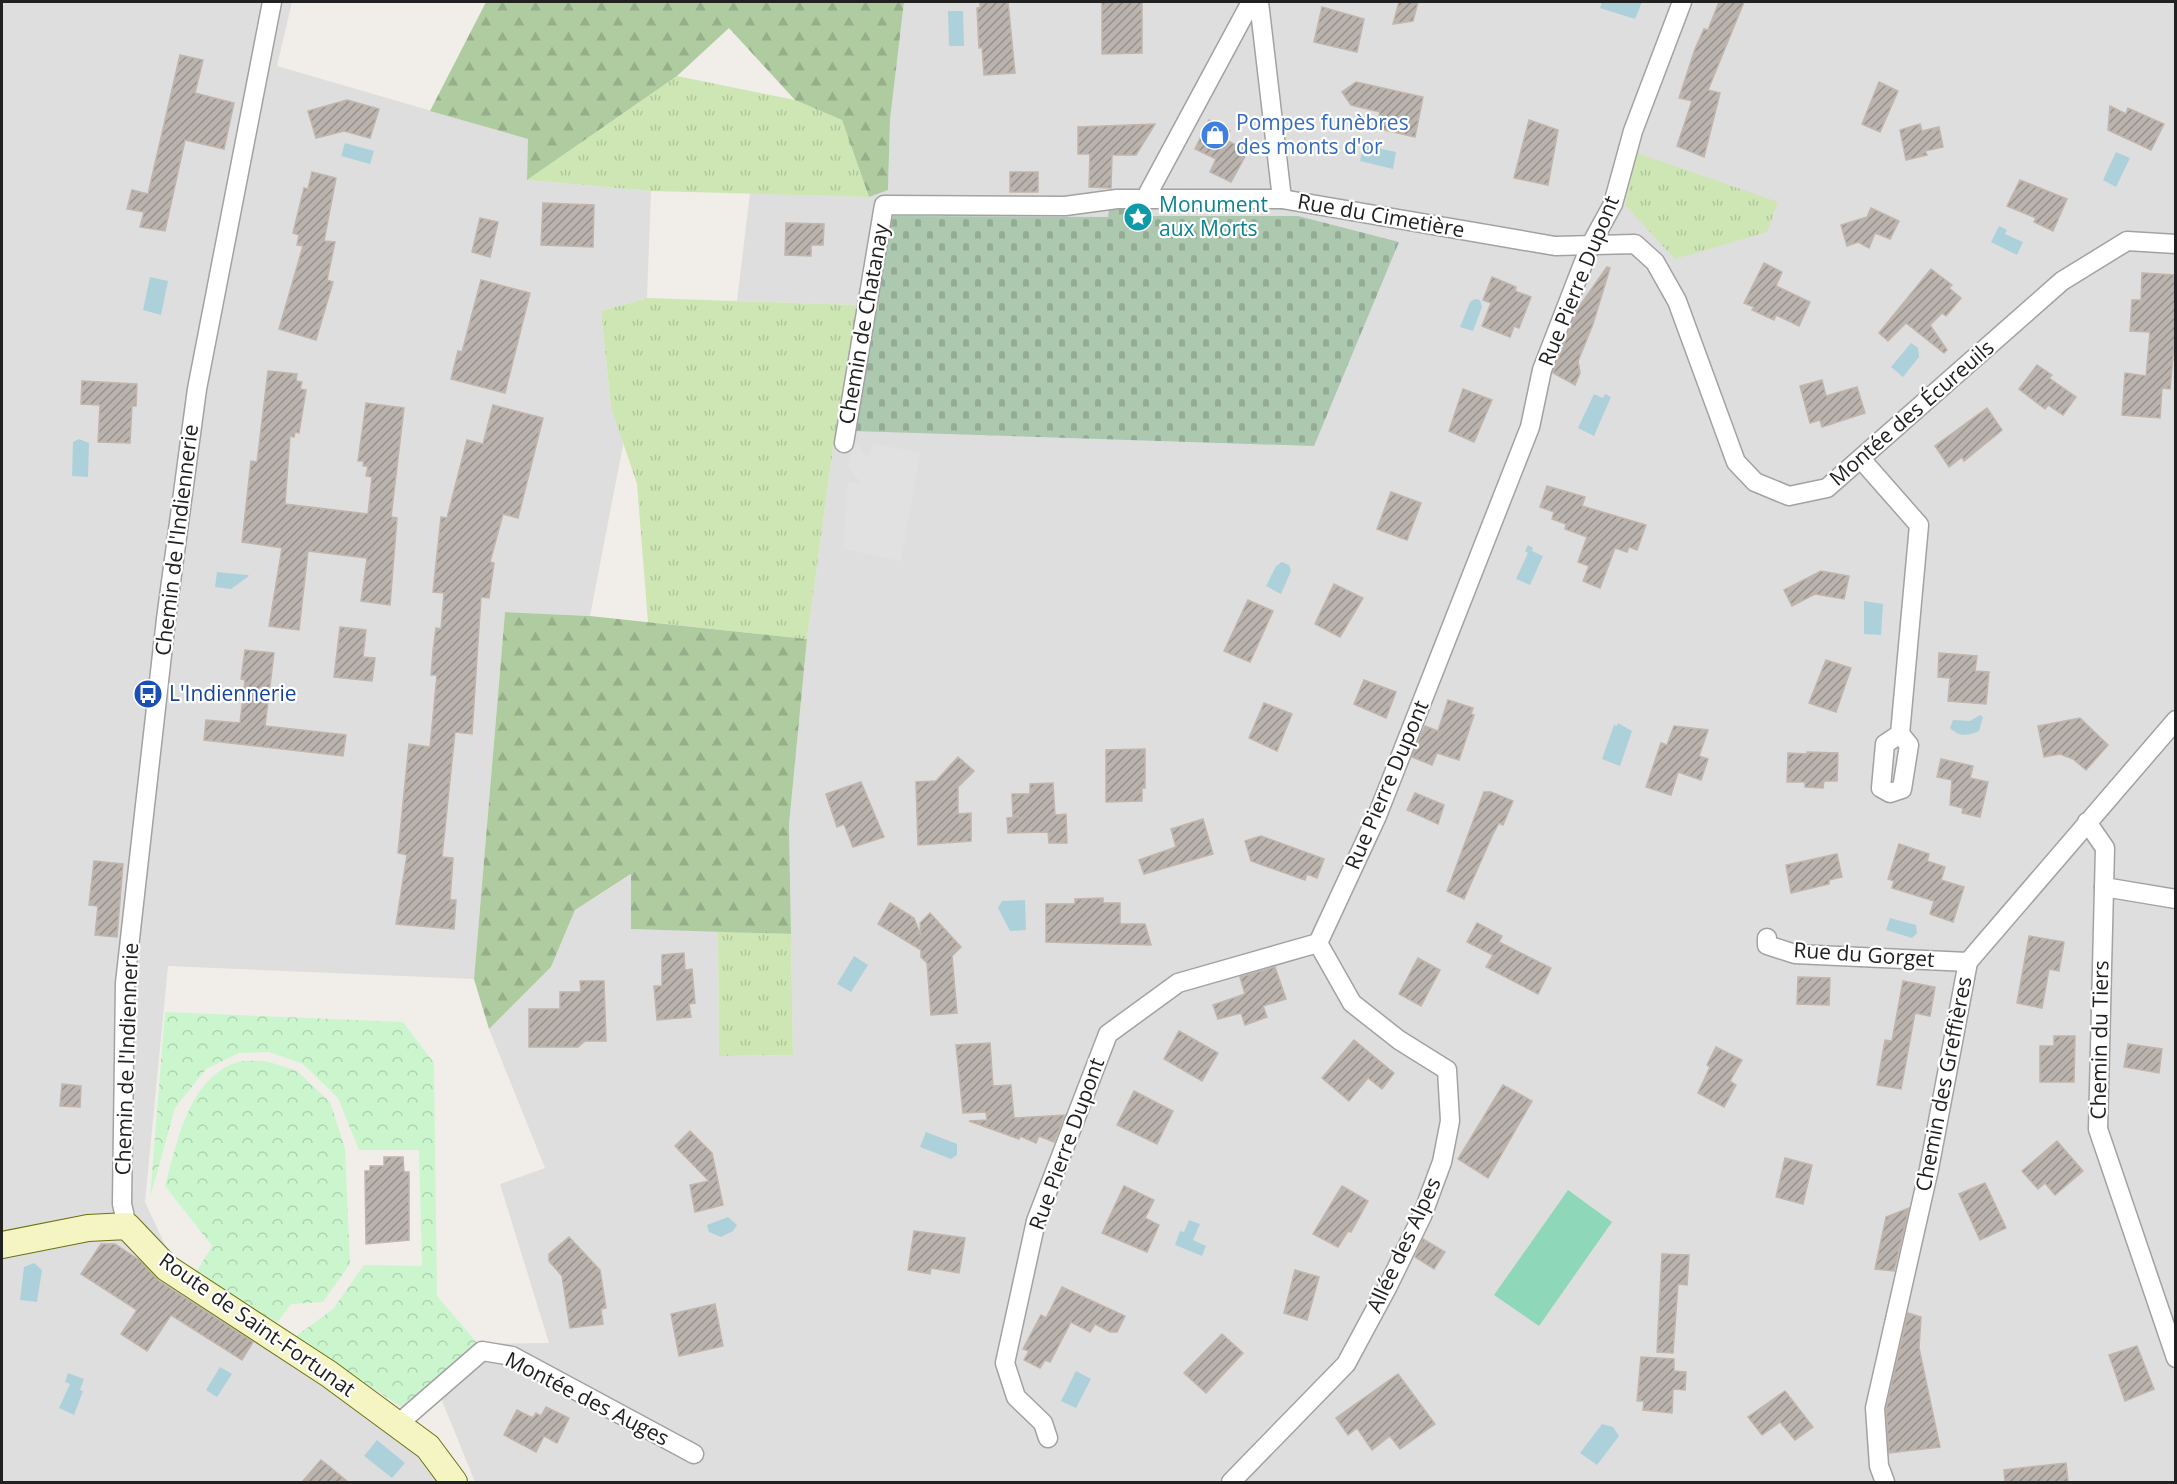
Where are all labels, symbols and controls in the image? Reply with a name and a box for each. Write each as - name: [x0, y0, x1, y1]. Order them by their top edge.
- place label: Pompes funèbres des monts d'or: [1236, 108, 1409, 160]
- shop icon: Pompes funèbres des monts d'or: [1199, 119, 1231, 151]
- street label: Rue du Cimetière: [1296, 187, 1467, 243]
- place label: Monument aux Morts: [1159, 190, 1268, 242]
- street label: Rue Pierre Dupont: [1531, 191, 1625, 370]
- place icon: Monument aux Morts: [1122, 201, 1154, 233]
- street label: Chemin de Chatanay: [832, 221, 895, 426]
- street label: Montée des Écureuils: [1823, 333, 2000, 492]
- street label: Chemin de l'Indiennerie: [148, 423, 204, 657]
- bus stop icon: L'Indiennerie: [132, 678, 164, 710]
- place label: L'Indiennerie: [169, 679, 296, 707]
- street label: Rue Pierre Dupont: [1338, 696, 1434, 873]
- street label: Rue du Gorget: [1793, 935, 1936, 973]
- street label: Chemin de l'Indiennerie: [108, 942, 144, 1176]
- street label: Chemin du Tiers: [2084, 960, 2114, 1120]
- street label: Chemin des Greffières: [1908, 974, 1978, 1194]
- street label: Rue Pierre Dupont: [1022, 1054, 1110, 1234]
- street label: Allée des Alpes: [1359, 1172, 1447, 1317]
- street label: Route de Saint-Fortunat: [154, 1246, 361, 1403]
- street label: Montée des Auges: [501, 1345, 674, 1452]

